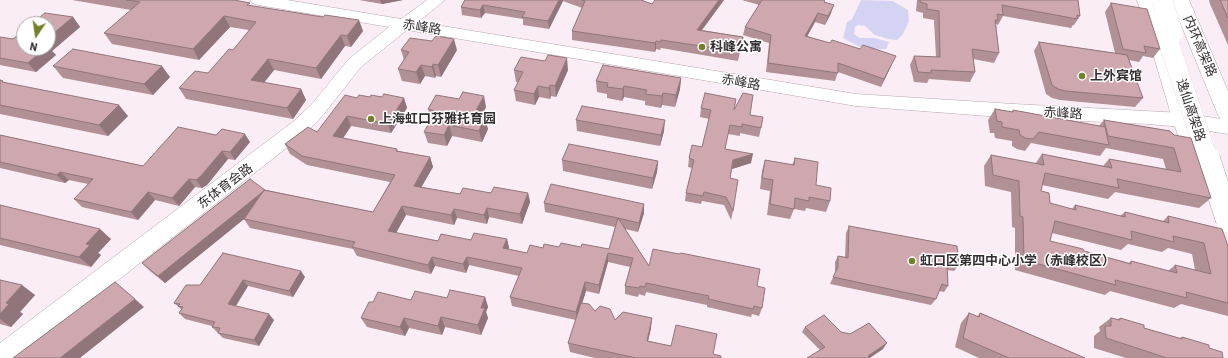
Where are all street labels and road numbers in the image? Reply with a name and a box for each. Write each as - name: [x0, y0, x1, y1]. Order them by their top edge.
- street label: 内环高架路: [1180, 13, 1220, 79]
- street label: 赤峰路: [402, 16, 442, 38]
- street label: 赤峰路: [720, 71, 762, 93]
- street label: 逸仙高架路: [1174, 77, 1208, 143]
- street label: 赤峰路: [1043, 104, 1083, 122]
- street label: 东体育会路: [194, 160, 256, 212]

